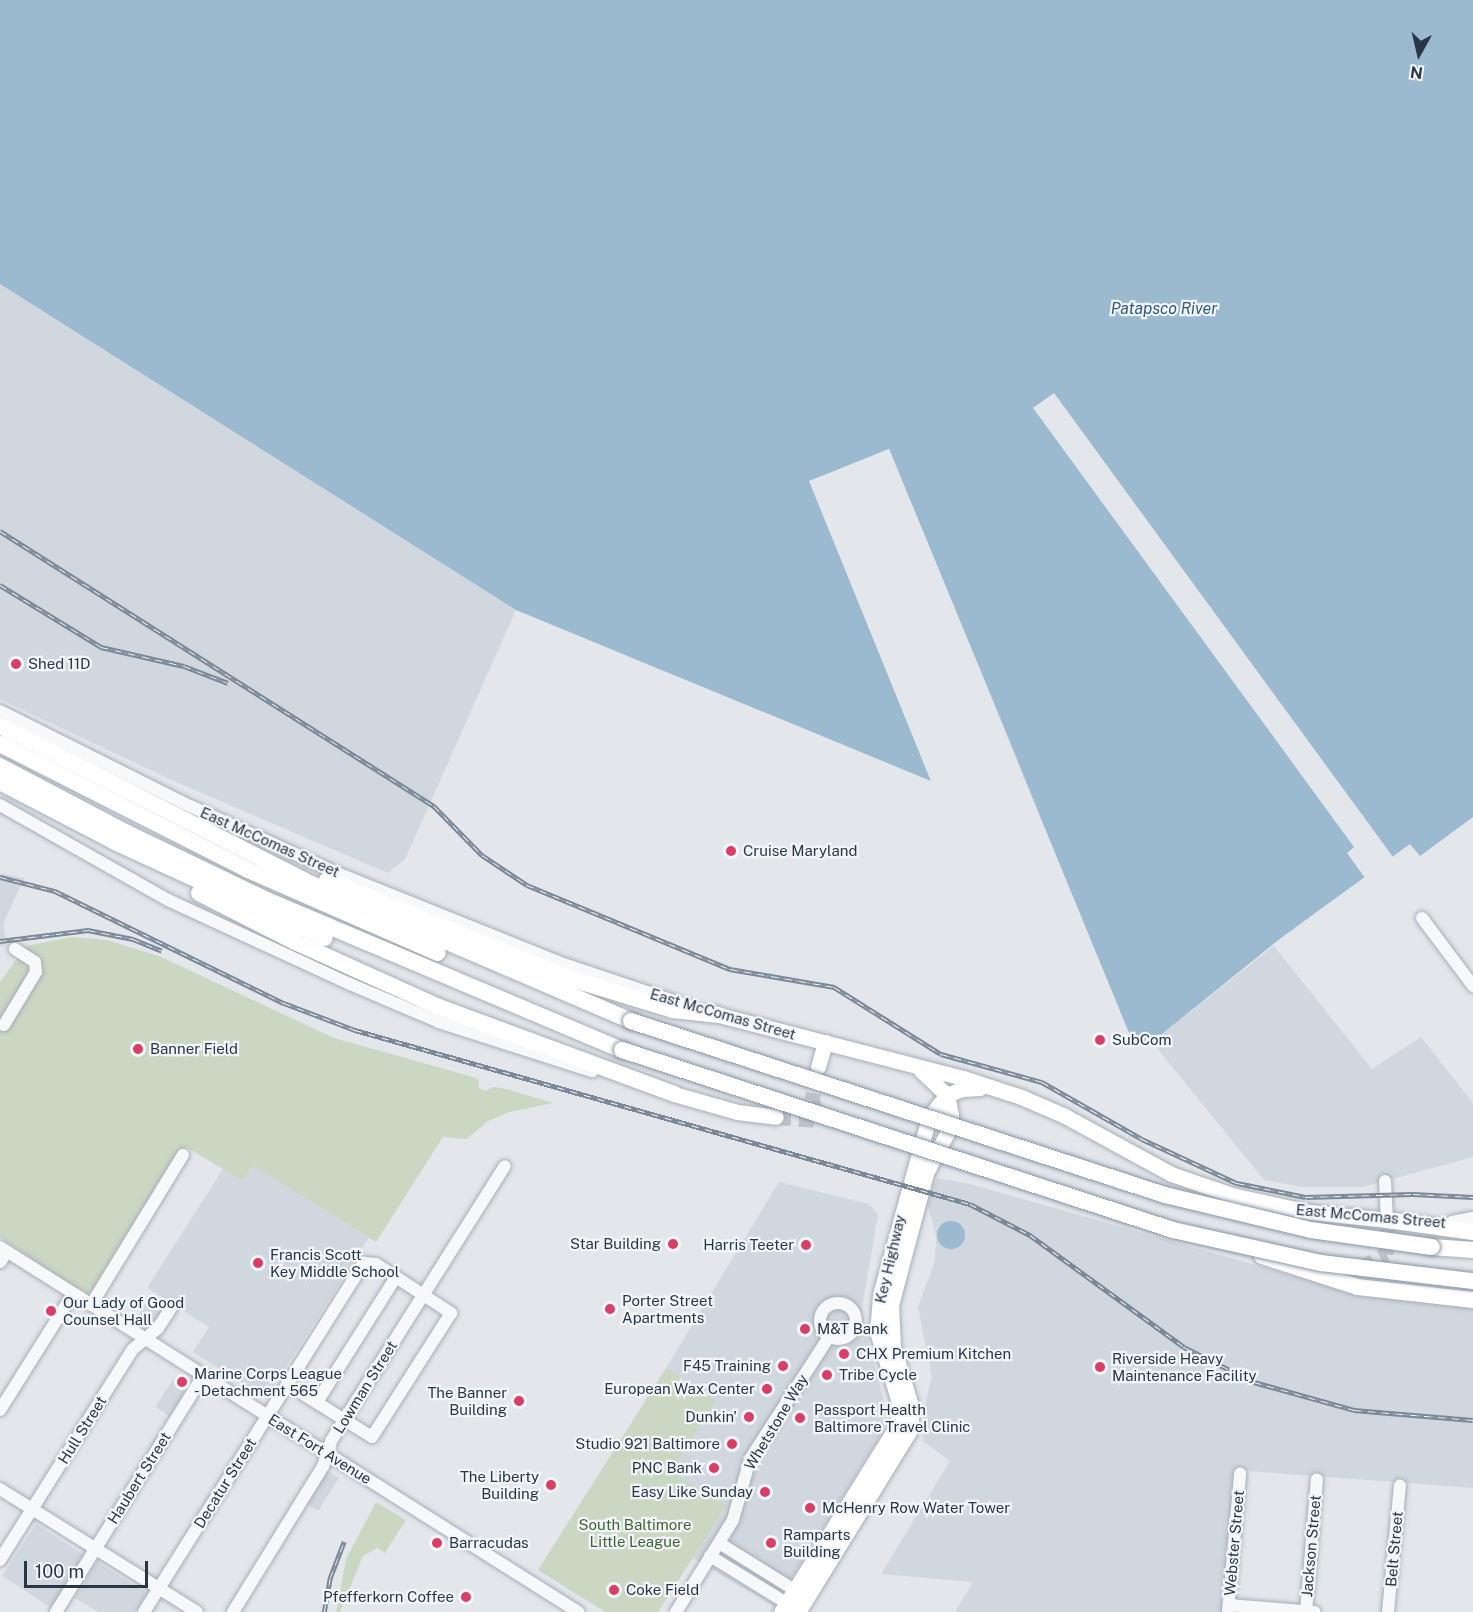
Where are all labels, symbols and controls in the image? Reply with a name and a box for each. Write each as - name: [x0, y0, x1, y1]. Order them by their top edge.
- north arrow: [1389, 24, 1449, 84]
- text: N: [1409, 62, 1424, 83]
- water label: Patapsco River: [1111, 299, 1217, 319]
- place label: Shed 11D: [28, 655, 90, 673]
- marker: Shed 11D: [9, 657, 23, 671]
- street label: East McComas Street: [198, 803, 342, 881]
- place label: Cruise Maryland: [743, 842, 857, 860]
- marker: Cruise Maryland: [724, 844, 738, 858]
- street label: East McComas Street: [648, 985, 798, 1043]
- place label: SubCom: [1112, 1031, 1172, 1049]
- marker: SubCom: [1093, 1033, 1107, 1047]
- place label: Banner Field: [150, 1040, 238, 1058]
- marker: Banner Field: [131, 1042, 145, 1056]
- street label: East McComas Street: [1295, 1200, 1447, 1232]
- street label: Key Highway: [871, 1213, 909, 1305]
- place label: Star Building: [570, 1235, 661, 1253]
- place label: Harris Teeter: [703, 1236, 794, 1254]
- marker: Star Building: [666, 1237, 680, 1251]
- marker: Harris Teeter: [799, 1238, 813, 1252]
- place label: Francis Scott Key Middle School: [270, 1245, 399, 1280]
- marker: Francis Scott Key Middle School: [251, 1256, 265, 1270]
- place label: Porter Street Apartments: [622, 1291, 713, 1326]
- place label: Our Lady of Good Counsel Hall: [63, 1293, 184, 1328]
- marker: Porter Street Apartments: [603, 1302, 617, 1316]
- marker: Our Lady of Good Counsel Hall: [44, 1304, 58, 1318]
- place label: M&T Bank: [817, 1320, 888, 1338]
- marker: M&T Bank: [798, 1322, 812, 1336]
- street label: Lowman Street: [329, 1337, 401, 1437]
- place label: CHX Premium Kitchen: [856, 1345, 1011, 1363]
- marker: CHX Premium Kitchen: [837, 1347, 851, 1361]
- place label: Riverside Heavy Maintenance Facility: [1112, 1349, 1257, 1384]
- place label: F45 Training: [683, 1357, 771, 1375]
- marker: F45 Training: [776, 1359, 790, 1373]
- marker: Riverside Heavy Maintenance Facility: [1093, 1360, 1107, 1374]
- place label: Marine Corps League - Detachment 565: [194, 1364, 342, 1399]
- place label: Tribe Cycle: [839, 1366, 917, 1384]
- marker: Tribe Cycle: [820, 1368, 834, 1382]
- street label: Whetstone Way: [740, 1371, 812, 1473]
- marker: Marine Corps League - Detachment 565: [175, 1375, 189, 1389]
- place label: European Wax Center: [604, 1380, 755, 1398]
- marker: European Wax Center: [760, 1382, 774, 1396]
- place label: The Banner Building: [427, 1383, 507, 1418]
- street label: Hull Street: [54, 1393, 110, 1467]
- marker: The Banner Building: [512, 1394, 526, 1408]
- place label: Passport Health Baltimore Travel Clinic: [814, 1400, 971, 1435]
- place label: Dunkin': [685, 1408, 737, 1426]
- marker: Passport Health Baltimore Travel Clinic: [791, 1409, 809, 1427]
- street label: East Fort Avenue: [265, 1410, 375, 1488]
- marker: Dunkin': [742, 1410, 756, 1424]
- street label: Haubert Street: [104, 1429, 174, 1527]
- street label: Decatur Street: [190, 1435, 260, 1531]
- place label: Studio 921 Baltimore: [575, 1435, 720, 1453]
- marker: Studio 921 Baltimore: [725, 1437, 739, 1451]
- place label: PNC Bank: [632, 1459, 702, 1477]
- marker: PNC Bank: [707, 1461, 721, 1475]
- place label: The Liberty Building: [460, 1467, 539, 1502]
- marker: The Liberty Building: [544, 1478, 558, 1492]
- place label: Easy Like Sunday: [631, 1483, 753, 1501]
- marker: Easy Like Sunday: [758, 1485, 772, 1499]
- street label: Webster Street: [1220, 1489, 1248, 1597]
- street label: Jackson Street: [1298, 1494, 1324, 1598]
- place label: McHenry Row Water Tower: [822, 1499, 1011, 1517]
- marker: McHenry Row Water Tower: [803, 1501, 817, 1515]
- street label: Belt Street: [1382, 1510, 1406, 1588]
- park label: South Baltimore Little League: [578, 1515, 692, 1550]
- place label: Ramparts Building: [783, 1525, 850, 1560]
- place label: Barracudas: [449, 1534, 529, 1552]
- marker: Barracudas: [430, 1536, 444, 1550]
- marker: Ramparts Building: [764, 1536, 778, 1550]
- scale bar: [27, 1549, 152, 1587]
- text: 100 m: [35, 1561, 84, 1582]
- place label: Coke Field: [626, 1581, 699, 1599]
- marker: Coke Field: [607, 1583, 621, 1597]
- place label: Pfefferkorn Coffee: [323, 1588, 454, 1606]
- marker: Pfefferkorn Coffee: [459, 1590, 473, 1604]

